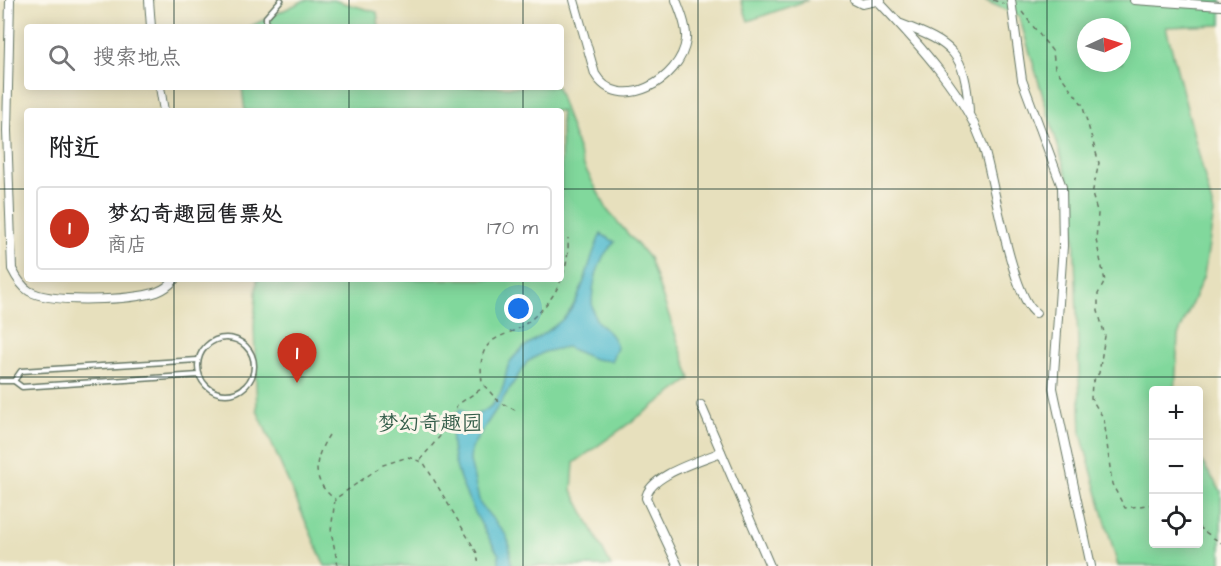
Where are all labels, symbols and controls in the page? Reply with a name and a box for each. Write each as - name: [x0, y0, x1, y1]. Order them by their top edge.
- north arrow: [1077, 18, 1131, 72]
- search box: [24, 24, 564, 90]
- icon: search: [45, 41, 78, 74]
- text: 搜索地点: [93, 42, 181, 73]
- text: 附近: [48, 130, 100, 166]
- text: 梦幻奇趣园售票处: [107, 199, 283, 230]
- text: 1: [68, 214, 71, 242]
- text: 170 m: [487, 214, 538, 242]
- text: 商店: [107, 231, 147, 259]
- your location: [504, 294, 533, 323]
- pin: 1: [278, 334, 316, 383]
- map controls: [1149, 386, 1203, 548]
- button: +: [1149, 386, 1203, 440]
- park label: 梦幻奇趣园: [378, 409, 483, 438]
- button: −: [1149, 440, 1203, 494]
- button: locate: [1149, 494, 1203, 548]

